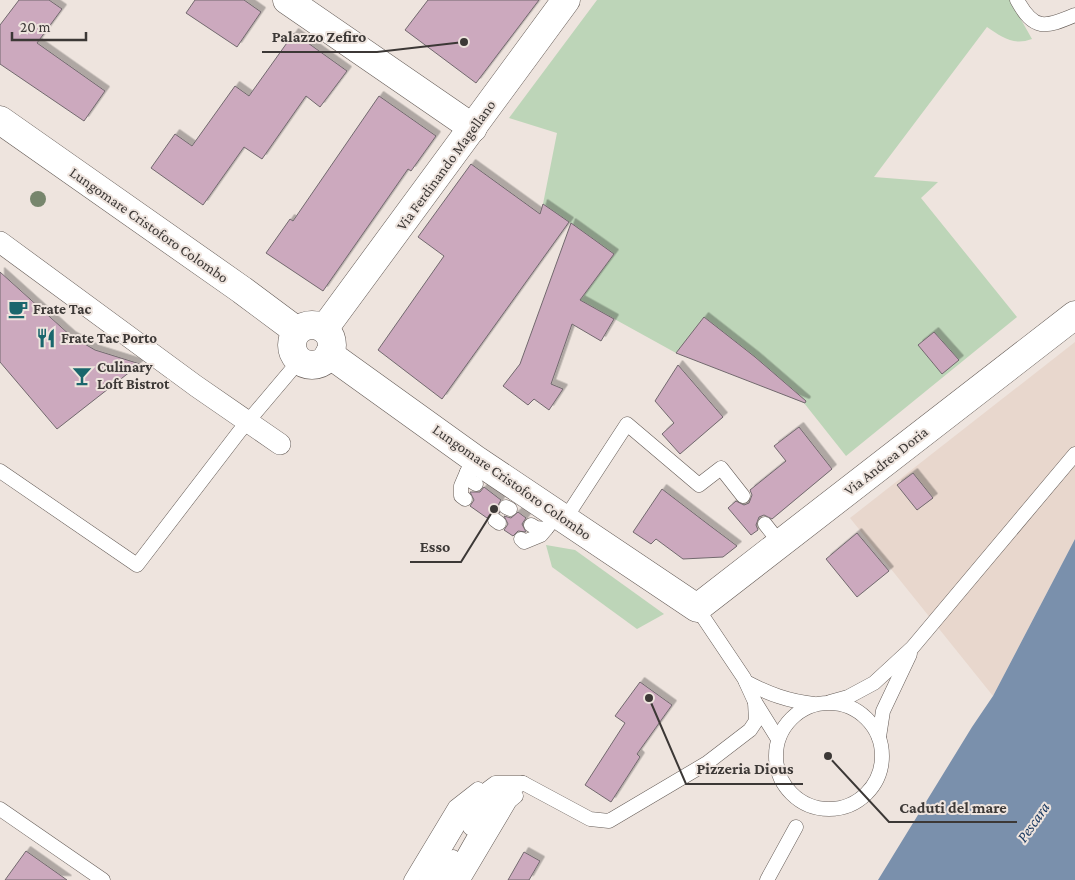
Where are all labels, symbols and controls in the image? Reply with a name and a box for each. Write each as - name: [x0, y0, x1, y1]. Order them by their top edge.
- scale bar: [12, 10, 86, 42]
- text: 20 m: [20, 19, 51, 35]
- callout: Palazzo Zefiro: [262, 21, 377, 52]
- text: Palazzo Zefiro: [272, 28, 366, 45]
- street label: Via Ferdinando Magellano: [393, 97, 499, 234]
- street label: Lungomare Cristoforo Colombo: [66, 164, 231, 287]
- cafe icon: Frate Tac: [7, 298, 29, 320]
- place label: Frate Tac: [33, 301, 92, 317]
- restaurant icon: Frate Tac Porto: [35, 327, 57, 349]
- place label: Frate Tac Porto: [61, 330, 157, 346]
- place label: Culinary Loft Bistrot: [97, 359, 170, 392]
- bar icon: Culinary Loft Bistrot: [71, 365, 93, 387]
- street label: Lungomare Cristoforo Colombo: [429, 421, 594, 544]
- street label: Via Andrea Doria: [841, 423, 931, 499]
- callout: Esso: [410, 531, 461, 562]
- text: Esso: [420, 538, 450, 555]
- callout: Pizzeria Dious: [686, 753, 803, 784]
- text: Pizzeria Dious: [696, 760, 794, 777]
- callout: Caduti del mare: [889, 791, 1017, 822]
- water label: Pescara: [1013, 798, 1053, 845]
- text: Caduti del mare: [899, 799, 1007, 816]

